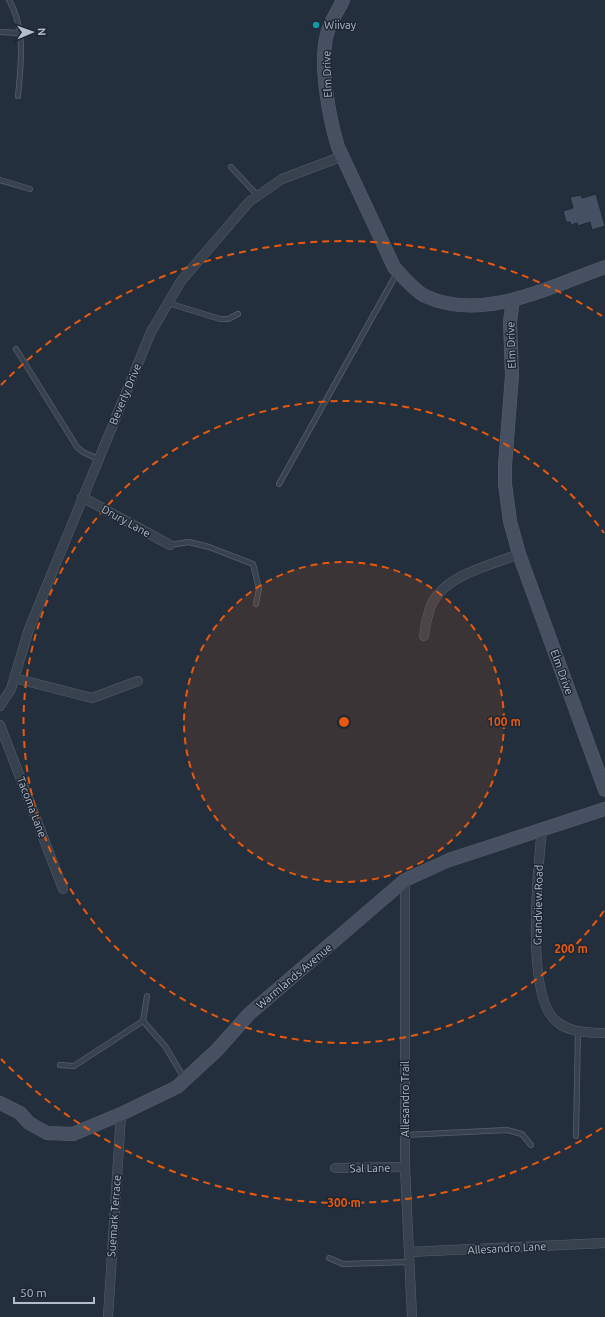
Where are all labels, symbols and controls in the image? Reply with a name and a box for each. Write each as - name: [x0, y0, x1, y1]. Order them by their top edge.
- north arrow: [12, 12, 52, 52]
- place label: Wiivay: [324, 19, 357, 31]
- marker: Wiivay: [311, 20, 321, 30]
- text: N: [36, 27, 48, 36]
- street label: Elm Drive: [320, 50, 334, 98]
- street label: Elm Drive: [504, 321, 518, 369]
- street label: Beverly Drive: [107, 362, 143, 426]
- street label: Drury Lane: [99, 503, 153, 539]
- street label: Elm Drive: [548, 648, 576, 696]
- centre of rings: [337, 715, 351, 729]
- text: 100 m: [487, 715, 521, 728]
- street label: Tacoma Lane: [15, 775, 49, 839]
- street label: Grandview Road: [531, 865, 545, 945]
- street label: Warmlands Avenue: [254, 941, 334, 1011]
- text: 200 m: [554, 942, 588, 955]
- street label: Allesandro Trail: [399, 1061, 411, 1137]
- street label: Sal Lane: [350, 1162, 390, 1174]
- street label: Suemark Terrace: [105, 1175, 123, 1257]
- text: 300 m: [327, 1196, 361, 1209]
- street label: Allesandro Lane: [467, 1240, 547, 1256]
- scale bar: [14, 1279, 94, 1305]
- text: 50 m: [20, 1286, 47, 1299]

